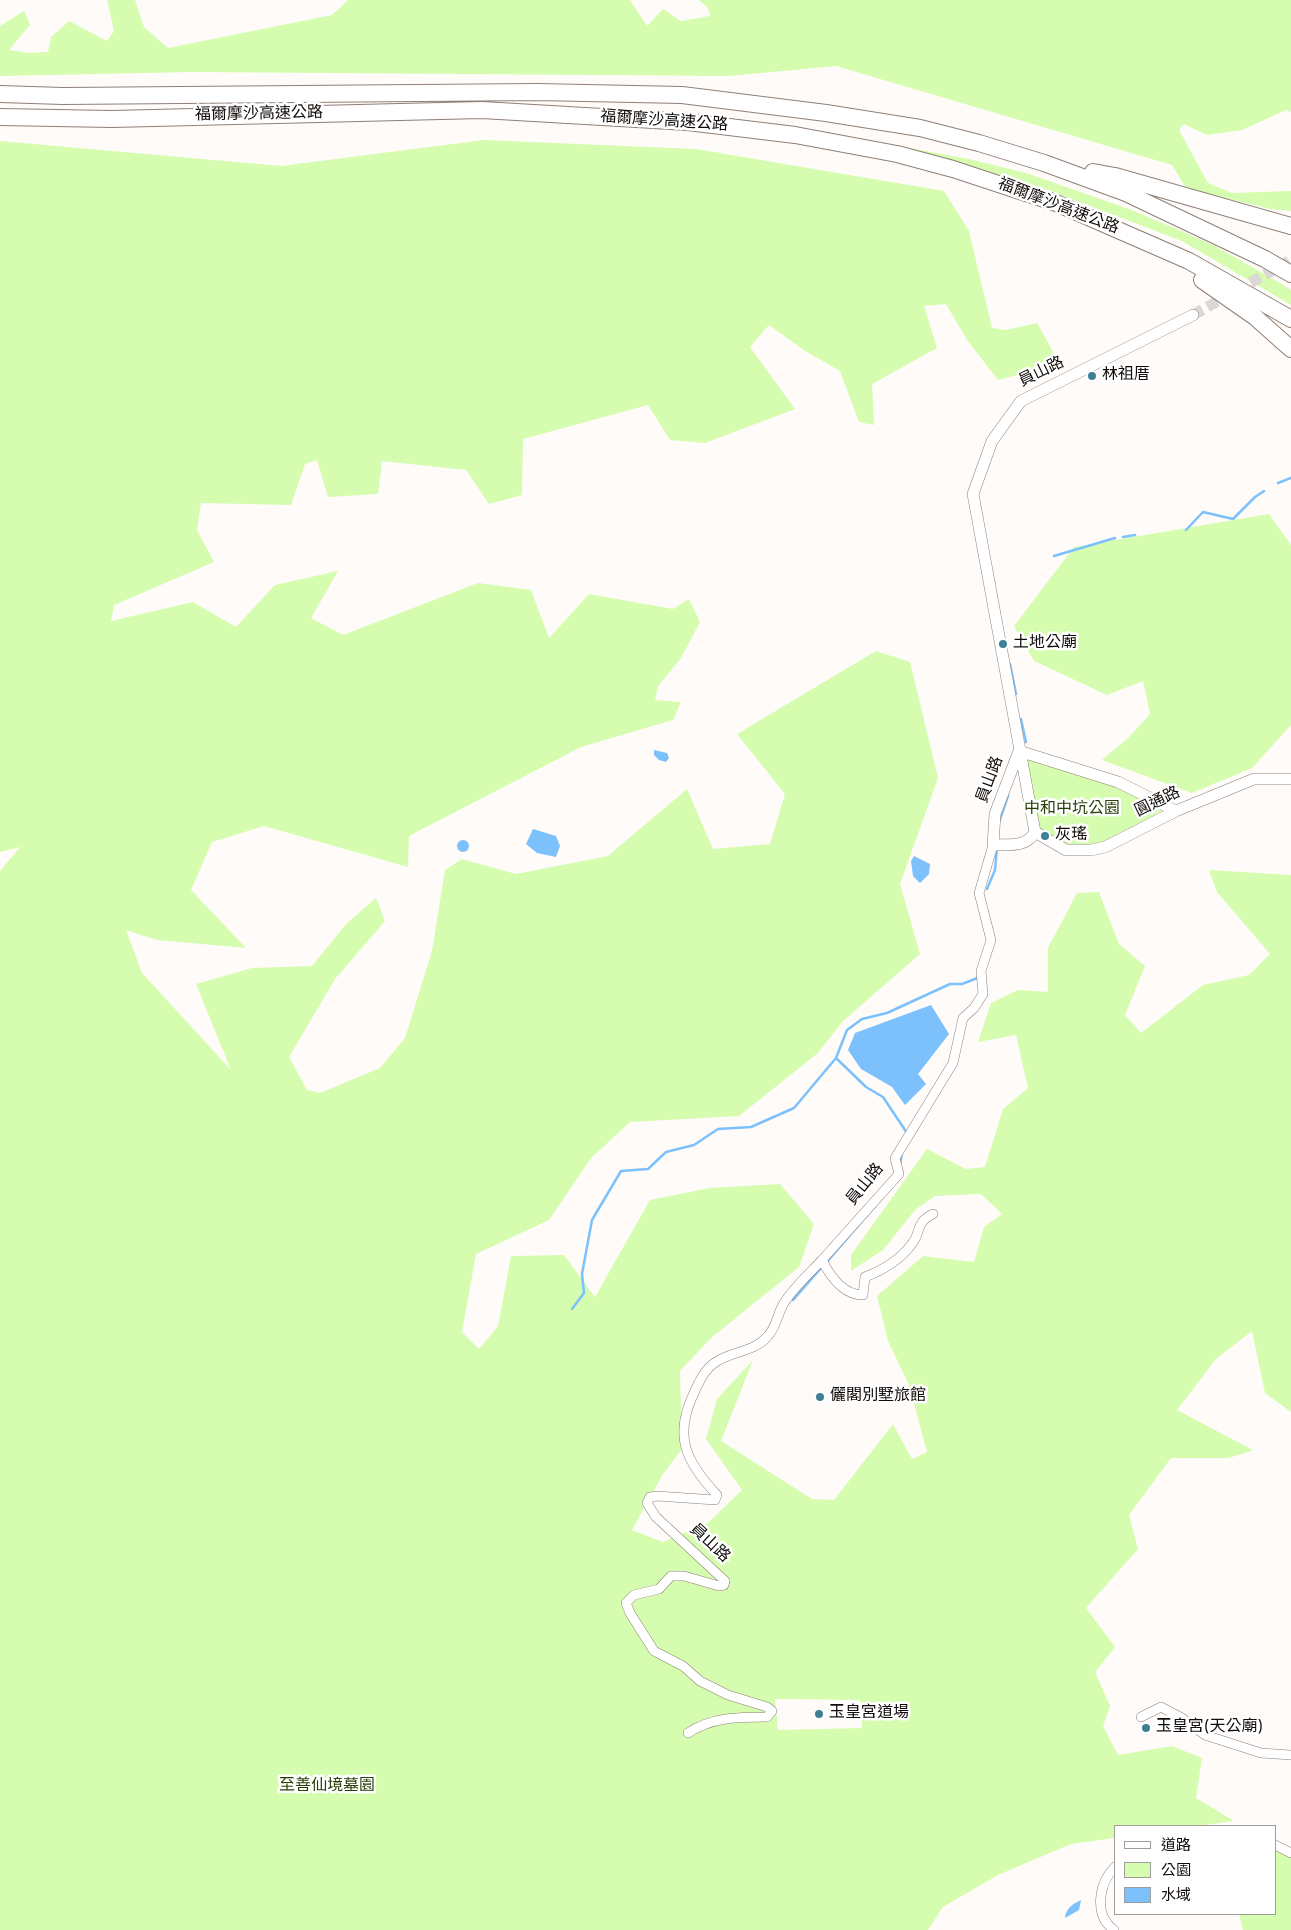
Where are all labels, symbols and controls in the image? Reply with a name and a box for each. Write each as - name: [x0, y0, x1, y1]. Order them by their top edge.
- street label: 福爾摩沙高速公路: [195, 104, 323, 126]
- street label: 福爾摩沙高速公路: [599, 108, 729, 136]
- street label: 福爾摩沙高速公路: [995, 175, 1121, 239]
- street label: 員山路: [1016, 354, 1068, 392]
- place label: 林祖厝: [1102, 366, 1150, 386]
- marker: 林祖厝: [1086, 370, 1098, 382]
- place label: 土地公廟: [1013, 634, 1077, 654]
- marker: 土地公廟: [997, 638, 1009, 650]
- street label: 員山路: [974, 754, 1008, 806]
- street label: 圓通路: [1132, 784, 1184, 822]
- park label: 中和中坑公園: [1024, 800, 1120, 820]
- place label: 灰瑤: [1055, 826, 1087, 846]
- marker: 灰瑤: [1039, 830, 1051, 842]
- street label: 員山路: [843, 1160, 889, 1210]
- place label: 儷閣別墅旅館: [830, 1387, 926, 1407]
- marker: 儷閣別墅旅館: [814, 1391, 826, 1403]
- street label: 員山路: [685, 1521, 733, 1567]
- place label: 玉皇宮道場: [829, 1704, 909, 1724]
- marker: 玉皇宮道場: [813, 1708, 825, 1720]
- place label: 玉皇宮(天公廟): [1156, 1718, 1263, 1738]
- marker: 玉皇宮(天公廟): [1140, 1722, 1152, 1734]
- park label: 至善仙境墓園: [279, 1777, 375, 1797]
- legend: [1114, 1825, 1276, 1915]
- text: 道路: [1161, 1837, 1191, 1856]
- text: 公園: [1161, 1862, 1191, 1881]
- text: 水域: [1161, 1887, 1191, 1906]

